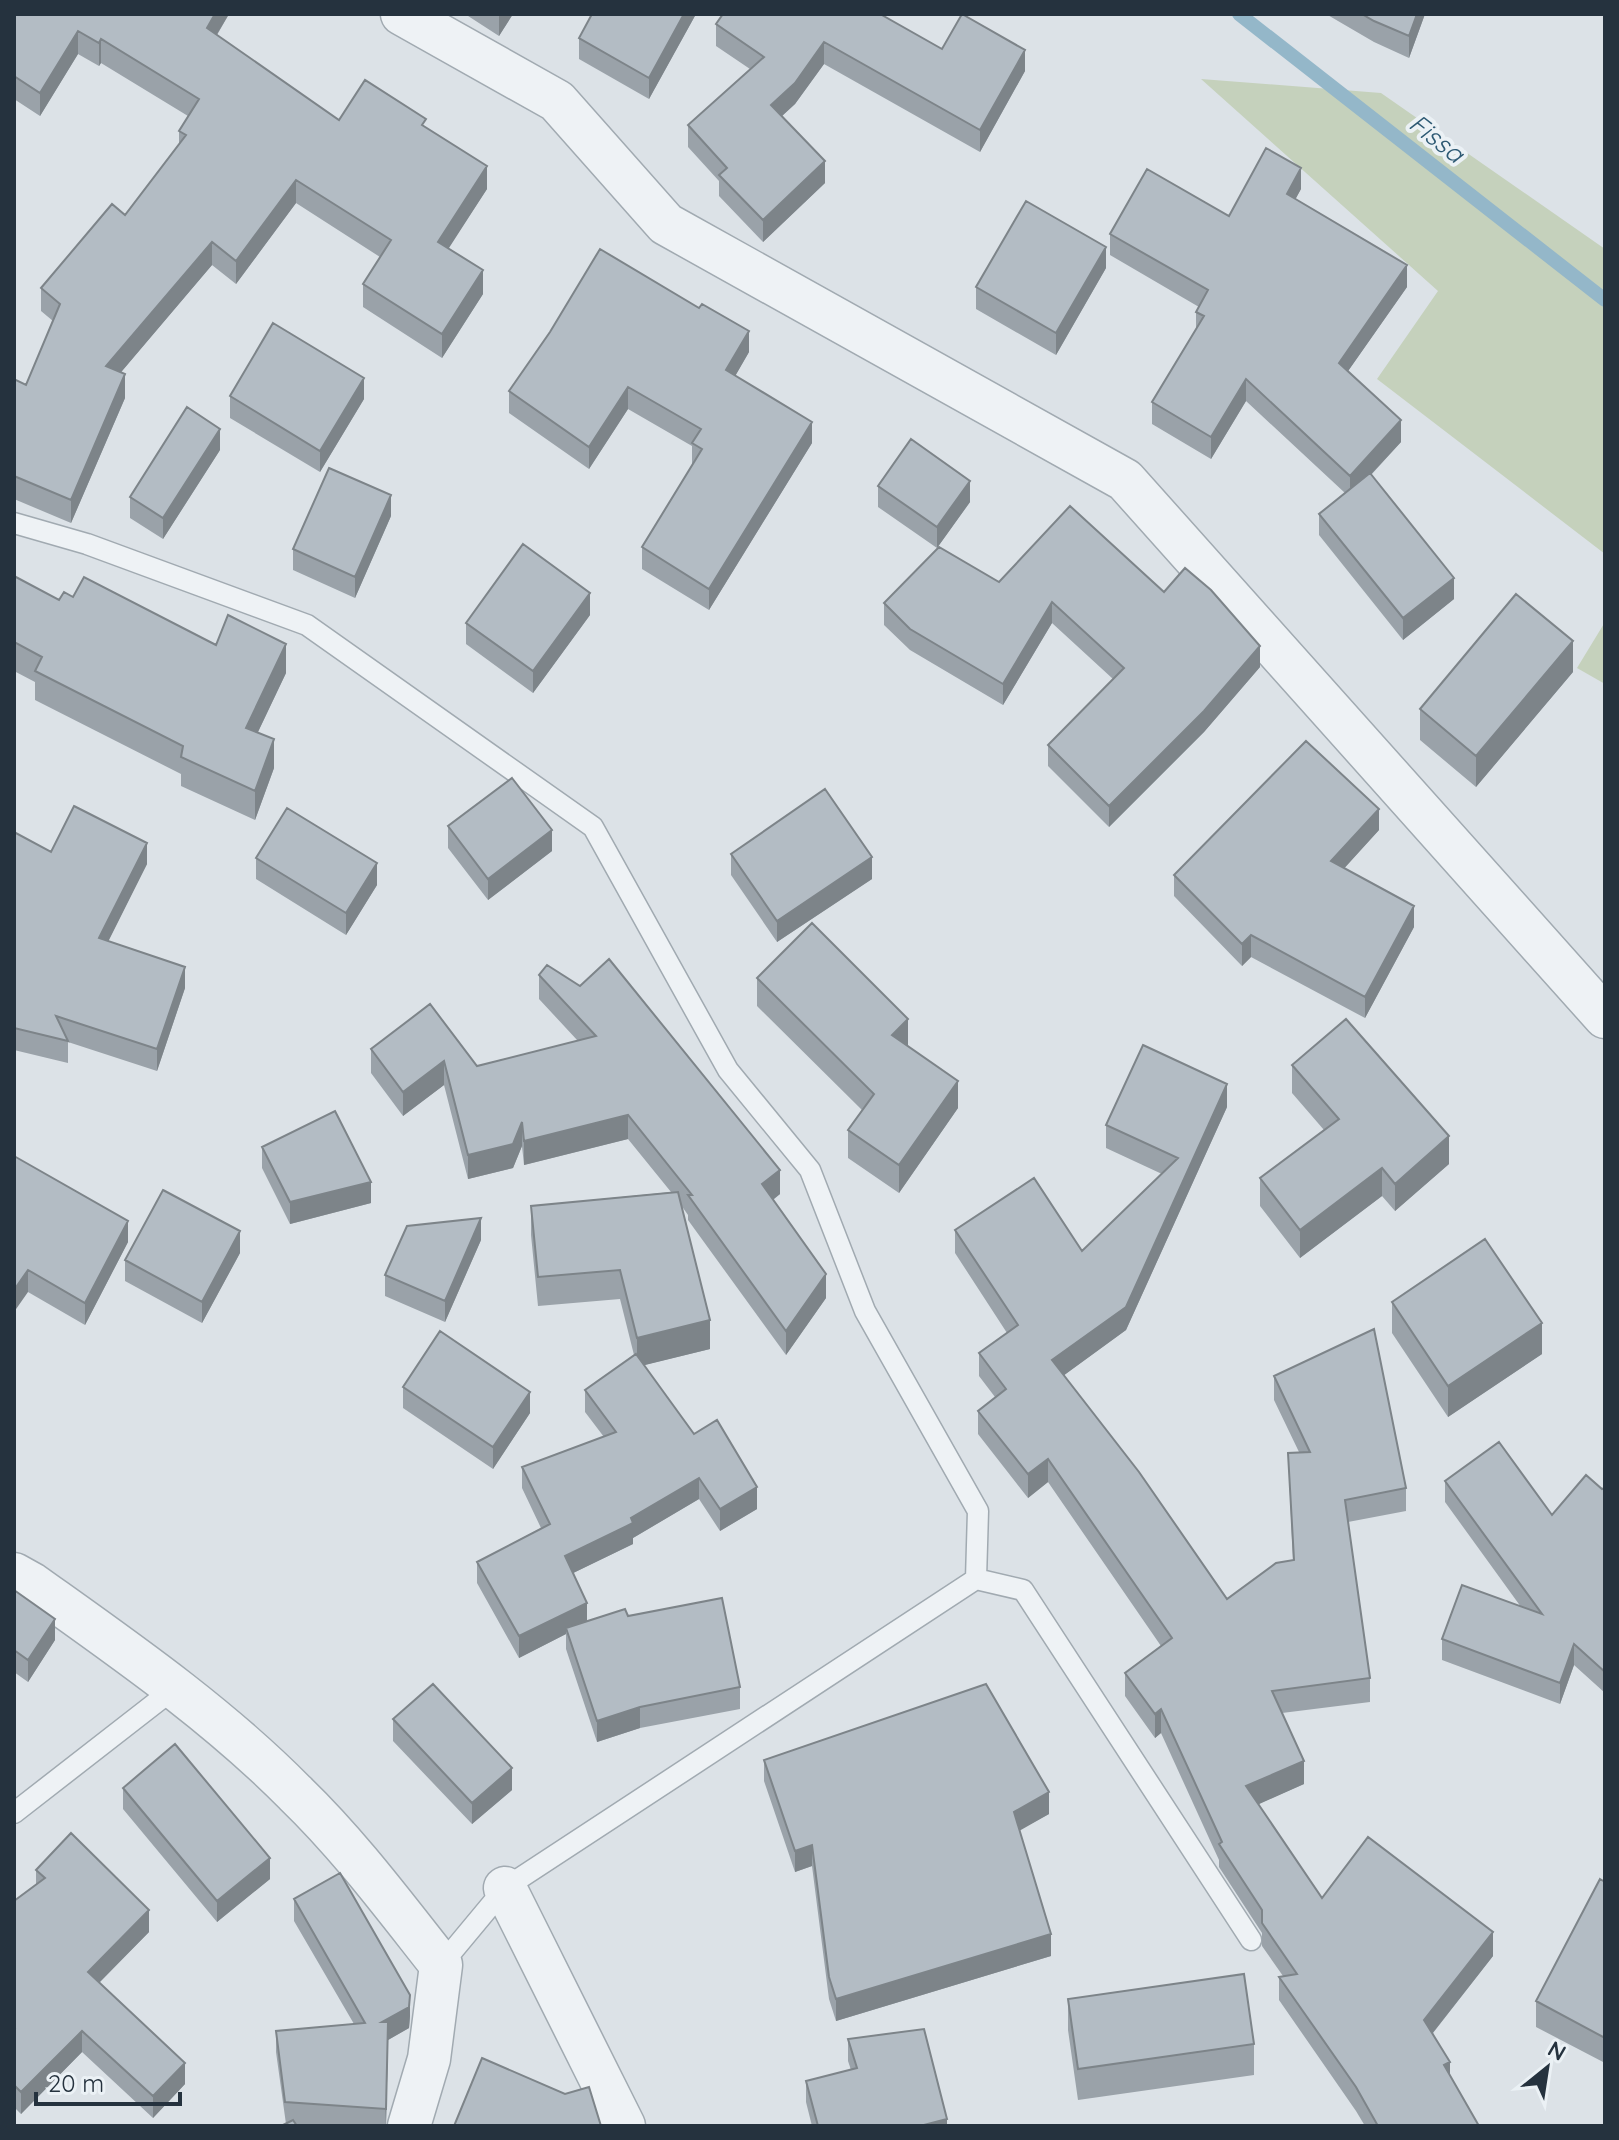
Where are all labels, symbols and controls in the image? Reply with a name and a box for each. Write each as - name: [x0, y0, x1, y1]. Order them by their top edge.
- water label: Fissa: [1403, 106, 1472, 170]
- north arrow: [1507, 2028, 1587, 2108]
- text: N: [1543, 2035, 1571, 2067]
- scale bar: [36, 2056, 180, 2106]
- text: 20 m: [48, 2068, 104, 2098]

